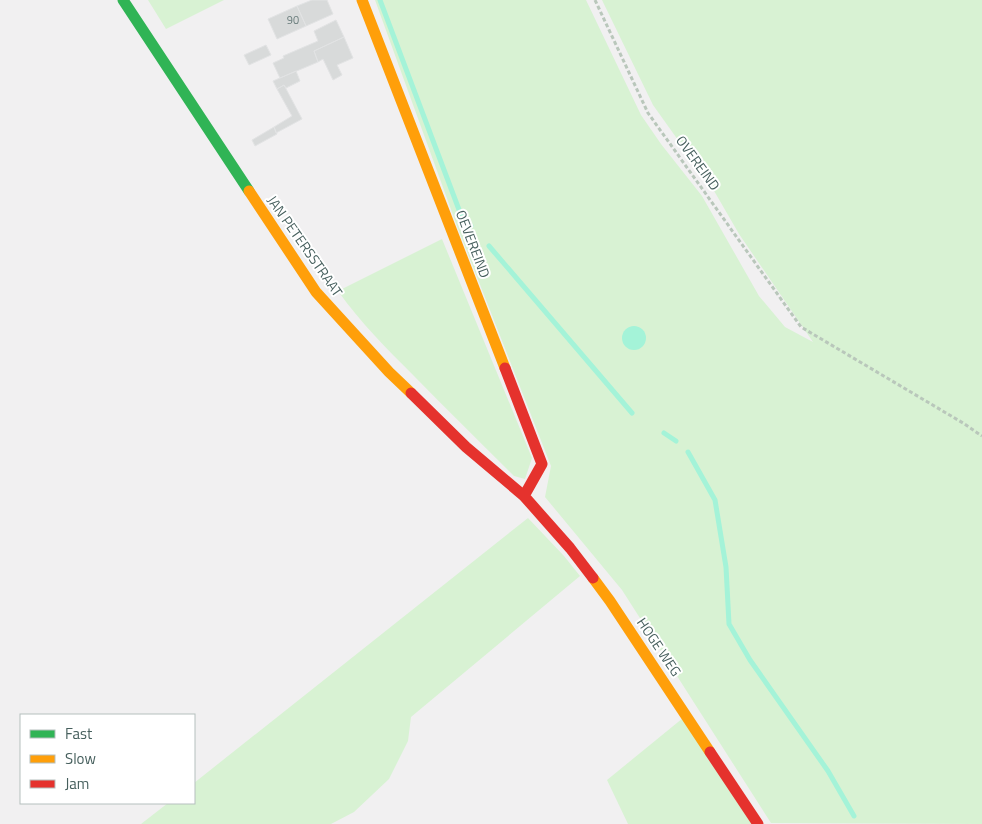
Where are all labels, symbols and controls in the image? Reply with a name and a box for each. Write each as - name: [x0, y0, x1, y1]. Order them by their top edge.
- house number: 90: [287, 12, 299, 28]
- street label: OVEREIND: [671, 131, 725, 194]
- street label: JAN PETERSSTRAAT: [263, 191, 349, 301]
- street label: OEVEREIND: [451, 207, 496, 281]
- street label: HOGE WEG: [632, 613, 687, 680]
- legend: [20, 714, 195, 804]
- text: Fast: [65, 722, 93, 745]
- text: Slow: [65, 747, 96, 770]
- text: Jam: [65, 772, 89, 795]

